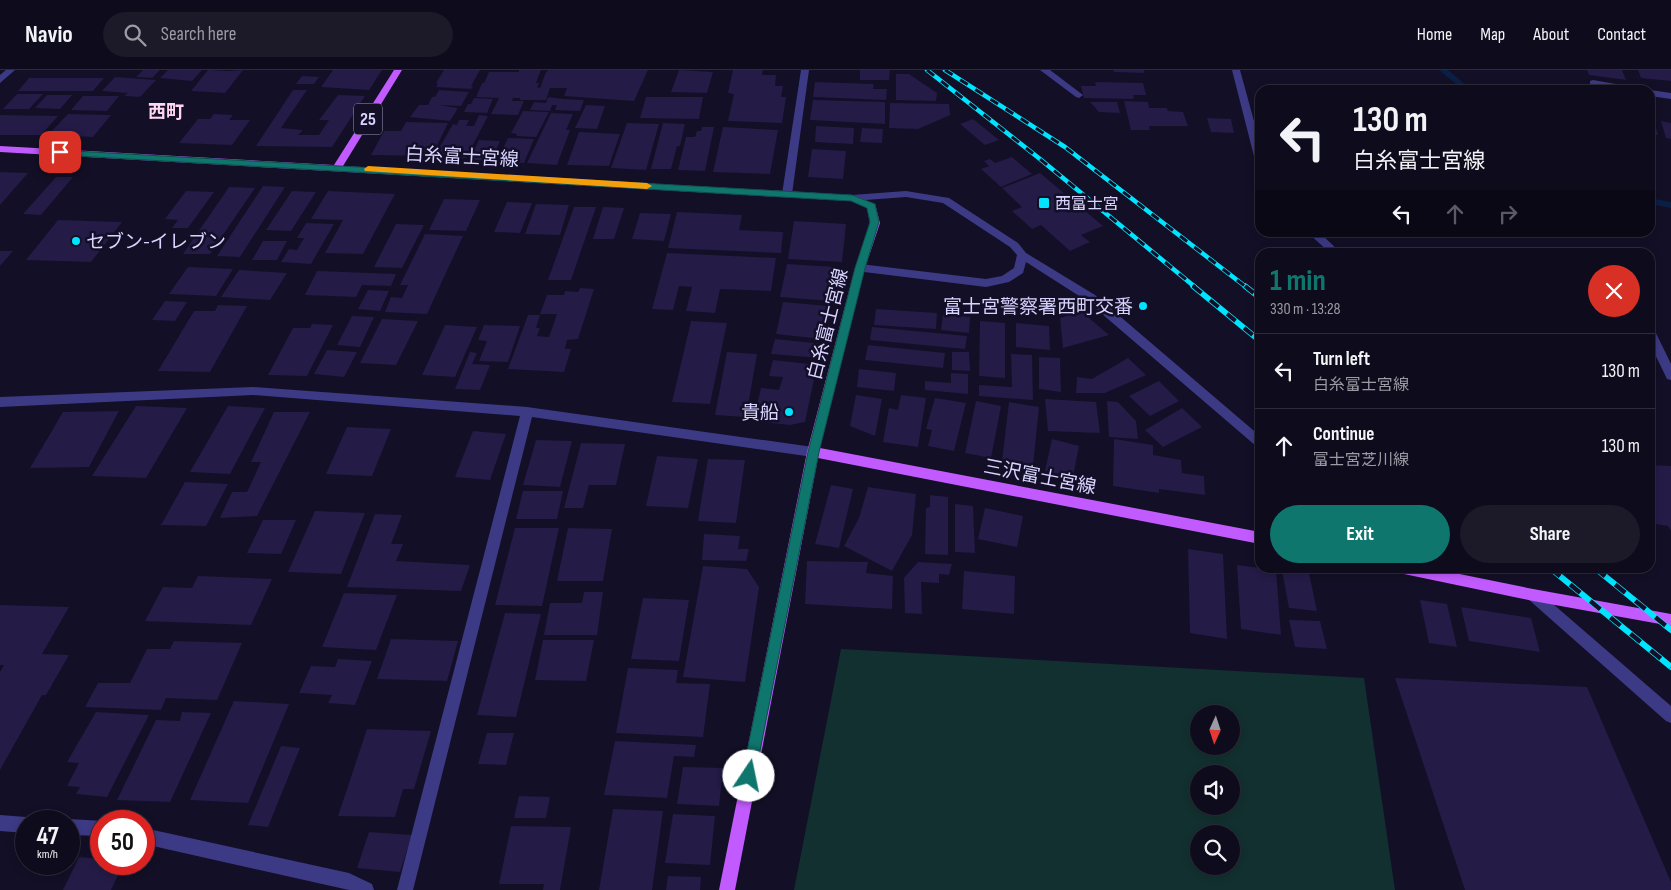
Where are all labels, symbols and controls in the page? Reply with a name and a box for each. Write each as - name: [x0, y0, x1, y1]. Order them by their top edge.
- search box: [103, 12, 453, 57]
- text: Navio: [25, 20, 73, 49]
- icon: search: [121, 21, 149, 49]
- text: Search here: [161, 23, 236, 46]
- text: Home: [1417, 24, 1452, 45]
- text: Map: [1480, 24, 1505, 45]
- text: About: [1533, 24, 1569, 45]
- text: Contact: [1597, 24, 1646, 45]
- text: 130 m: [1353, 99, 1428, 142]
- district label: 西町: [148, 102, 184, 123]
- road number: 25: [354, 104, 382, 134]
- icon: left: [1270, 105, 1335, 170]
- pin: [39, 131, 81, 173]
- icon: arrive: [46, 138, 74, 166]
- street label: 白糸富士宮線: [404, 143, 519, 172]
- text: 白糸富士宮線: [1353, 148, 1485, 175]
- place label: 西富士宮: [1055, 195, 1119, 214]
- marker: 西富士宮: [1037, 196, 1051, 210]
- icon: left: [1388, 200, 1416, 228]
- icon: ahead: [1441, 200, 1469, 228]
- icon: right: [1494, 200, 1522, 228]
- place label: セブン-イレブン: [86, 231, 226, 254]
- marker: セブン-イレブン: [70, 235, 82, 247]
- text: 1 min: [1270, 263, 1326, 299]
- button: close: [1588, 265, 1640, 317]
- street label: 白糸富士宮線: [804, 266, 853, 382]
- place label: 富士宮警察署西町交番: [943, 296, 1133, 319]
- marker: 富士宮警察署西町交番: [1137, 300, 1149, 312]
- text: 330 m · 13:28: [1270, 300, 1341, 319]
- text: Turn left: [1313, 348, 1370, 371]
- icon: left: [1270, 357, 1298, 385]
- text: 130 m: [1602, 360, 1640, 383]
- text: 白糸富士宮線: [1313, 376, 1409, 395]
- place label: 貴船: [741, 402, 779, 425]
- marker: 貴船: [783, 406, 795, 418]
- text: Continue: [1313, 423, 1374, 446]
- icon: ahead: [1270, 432, 1298, 460]
- text: 130 m: [1602, 435, 1640, 458]
- text: 富士宮芝川線: [1313, 451, 1409, 470]
- street label: 三沢富士宮線: [982, 455, 1098, 500]
- button: Exit: [1270, 505, 1450, 563]
- button: Share: [1460, 505, 1640, 563]
- north arrow: [1190, 705, 1240, 755]
- map controls: [1190, 705, 1240, 875]
- position arrow: [722, 749, 774, 801]
- button: sound: [1190, 765, 1240, 815]
- speed limit sign: 50: [90, 810, 155, 875]
- text: 47: [36, 821, 59, 852]
- button: search: [1190, 825, 1240, 875]
- text: km/h: [37, 847, 58, 862]

